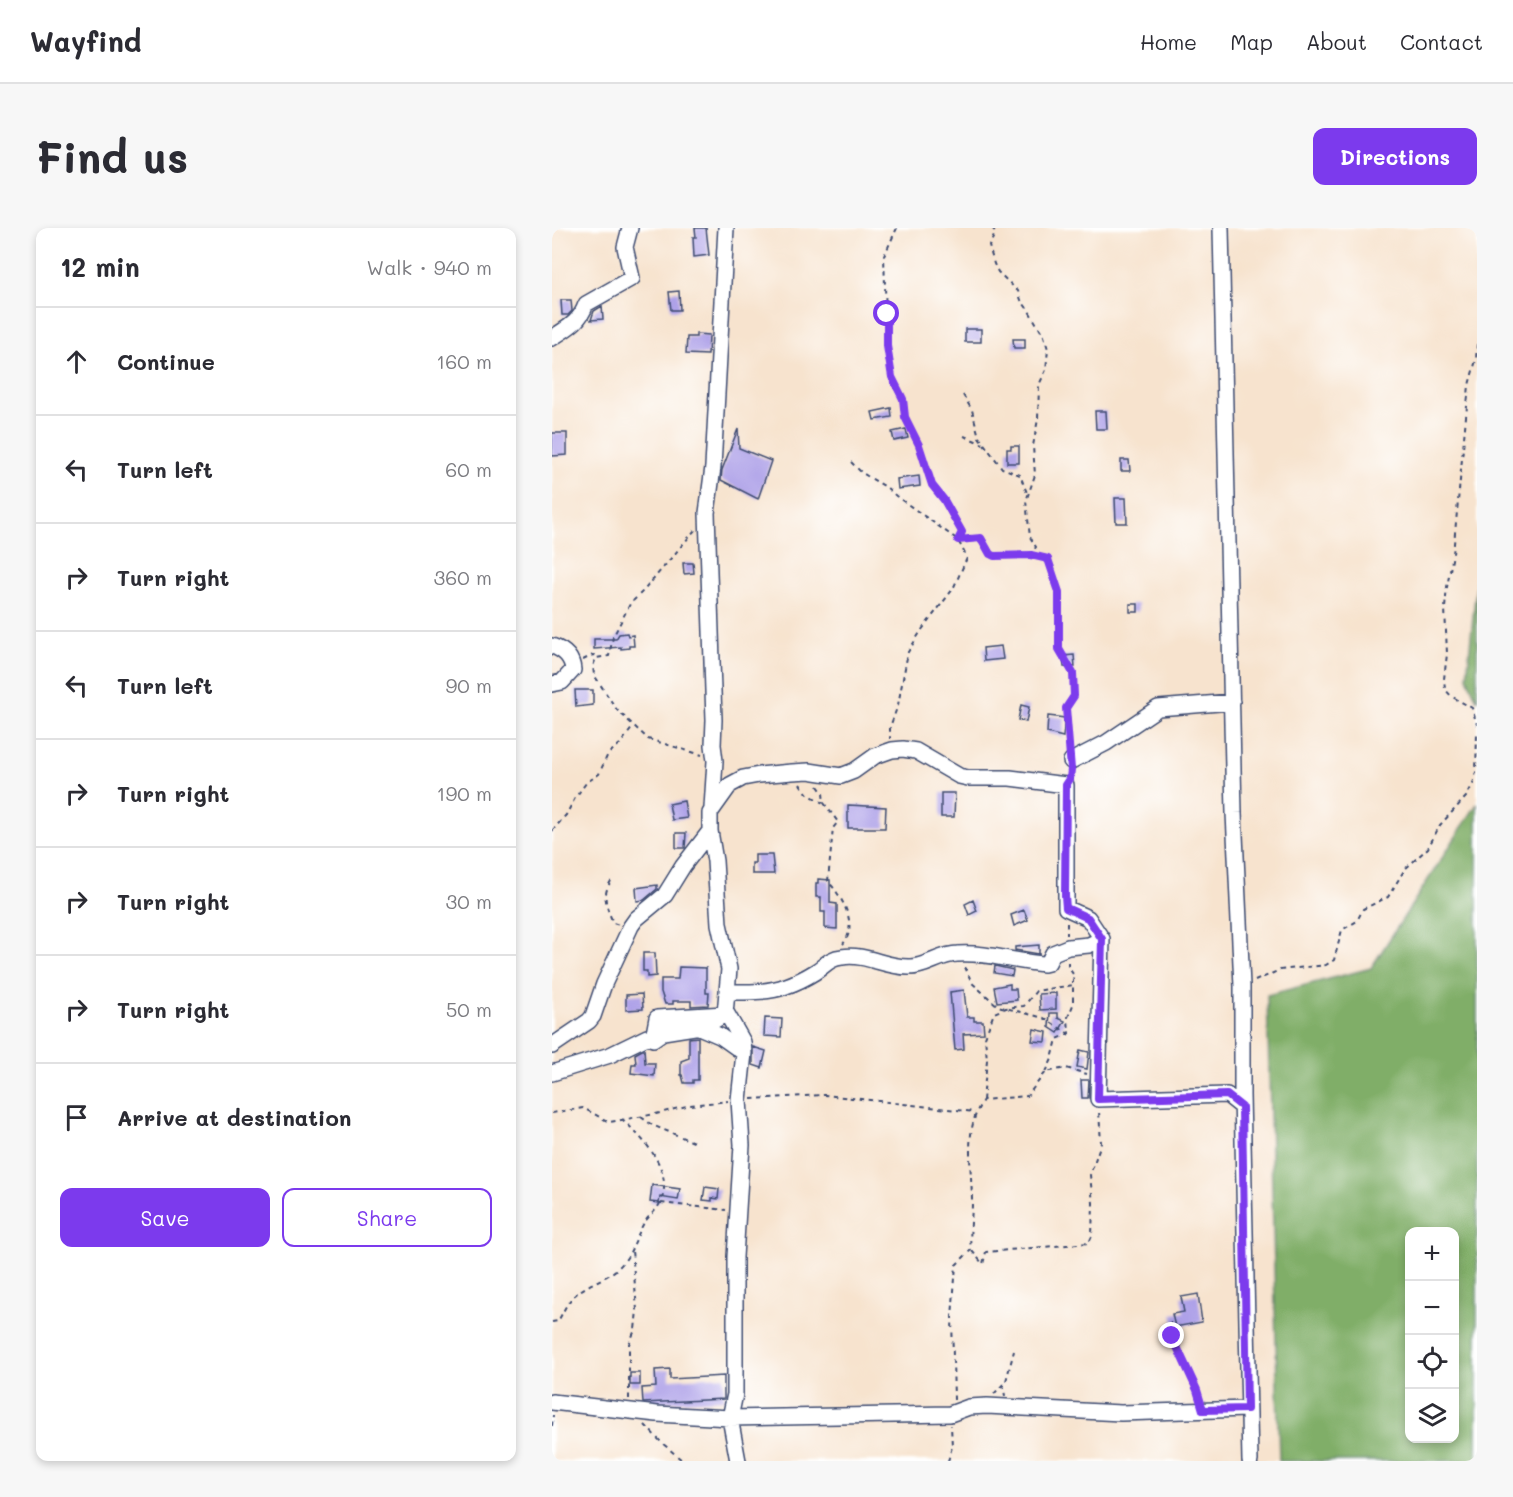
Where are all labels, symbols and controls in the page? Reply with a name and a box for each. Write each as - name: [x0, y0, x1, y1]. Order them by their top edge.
- text: Wayfind: [30, 23, 141, 59]
- text: Home: [1140, 28, 1197, 55]
- text: Map: [1230, 28, 1273, 55]
- text: About: [1306, 28, 1367, 55]
- text: Contact: [1400, 28, 1483, 55]
- button: Directions: [1313, 128, 1477, 185]
- text: Find us: [36, 129, 188, 184]
- text: 12 min: [60, 250, 140, 284]
- text: Walk · 940 m: [367, 254, 492, 280]
- route start: [873, 300, 899, 326]
- icon: ahead: [60, 345, 93, 378]
- text: Continue: [117, 347, 215, 376]
- text: 160 m: [436, 348, 492, 374]
- icon: left: [60, 453, 93, 486]
- text: Turn left: [117, 455, 213, 484]
- text: 60 m: [445, 456, 492, 482]
- icon: right: [60, 561, 93, 594]
- text: Turn right: [117, 563, 229, 592]
- text: 360 m: [434, 564, 492, 590]
- icon: left: [60, 669, 93, 702]
- text: Turn left: [117, 671, 213, 700]
- text: 90 m: [446, 672, 492, 698]
- icon: right: [60, 777, 93, 810]
- text: Turn right: [117, 779, 229, 808]
- text: 190 m: [437, 780, 492, 806]
- icon: right: [60, 885, 93, 918]
- text: Turn right: [117, 887, 229, 916]
- text: 30 m: [446, 888, 492, 914]
- icon: right: [60, 993, 93, 1026]
- text: Turn right: [117, 995, 229, 1024]
- text: 50 m: [446, 996, 492, 1022]
- icon: arrive: [60, 1101, 93, 1134]
- text: Arrive at destination: [117, 1103, 352, 1132]
- button: Save: [60, 1188, 270, 1247]
- button: Share: [282, 1188, 492, 1247]
- map controls: [1405, 1227, 1459, 1443]
- button: +: [1405, 1227, 1459, 1281]
- button: −: [1405, 1281, 1459, 1335]
- route end: [1158, 1322, 1184, 1348]
- button: locate: [1405, 1335, 1459, 1389]
- button: layers: [1405, 1389, 1459, 1443]

